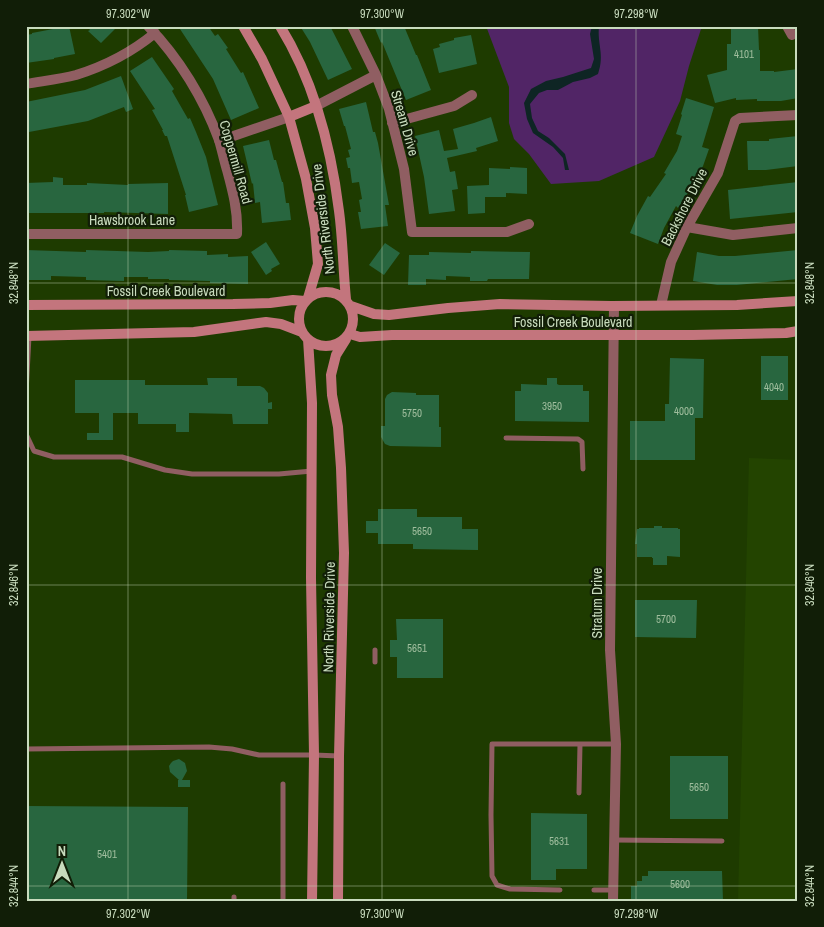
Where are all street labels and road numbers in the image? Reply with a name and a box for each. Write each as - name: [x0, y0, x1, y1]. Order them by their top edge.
- street label: Stream Drive: [387, 88, 423, 158]
- street label: Coppermill Road: [215, 118, 257, 206]
- street label: North Riverside Drive: [307, 163, 339, 275]
- street label: Backshore Drive: [657, 165, 711, 249]
- street label: Hawsbrook Lane: [89, 211, 175, 229]
- street label: Fossil Creek Boulevard: [107, 282, 225, 300]
- street label: Fossil Creek Boulevard: [514, 313, 632, 331]
- street label: North Riverside Drive: [319, 561, 339, 673]
- street label: Stratum Drive: [588, 568, 606, 638]

